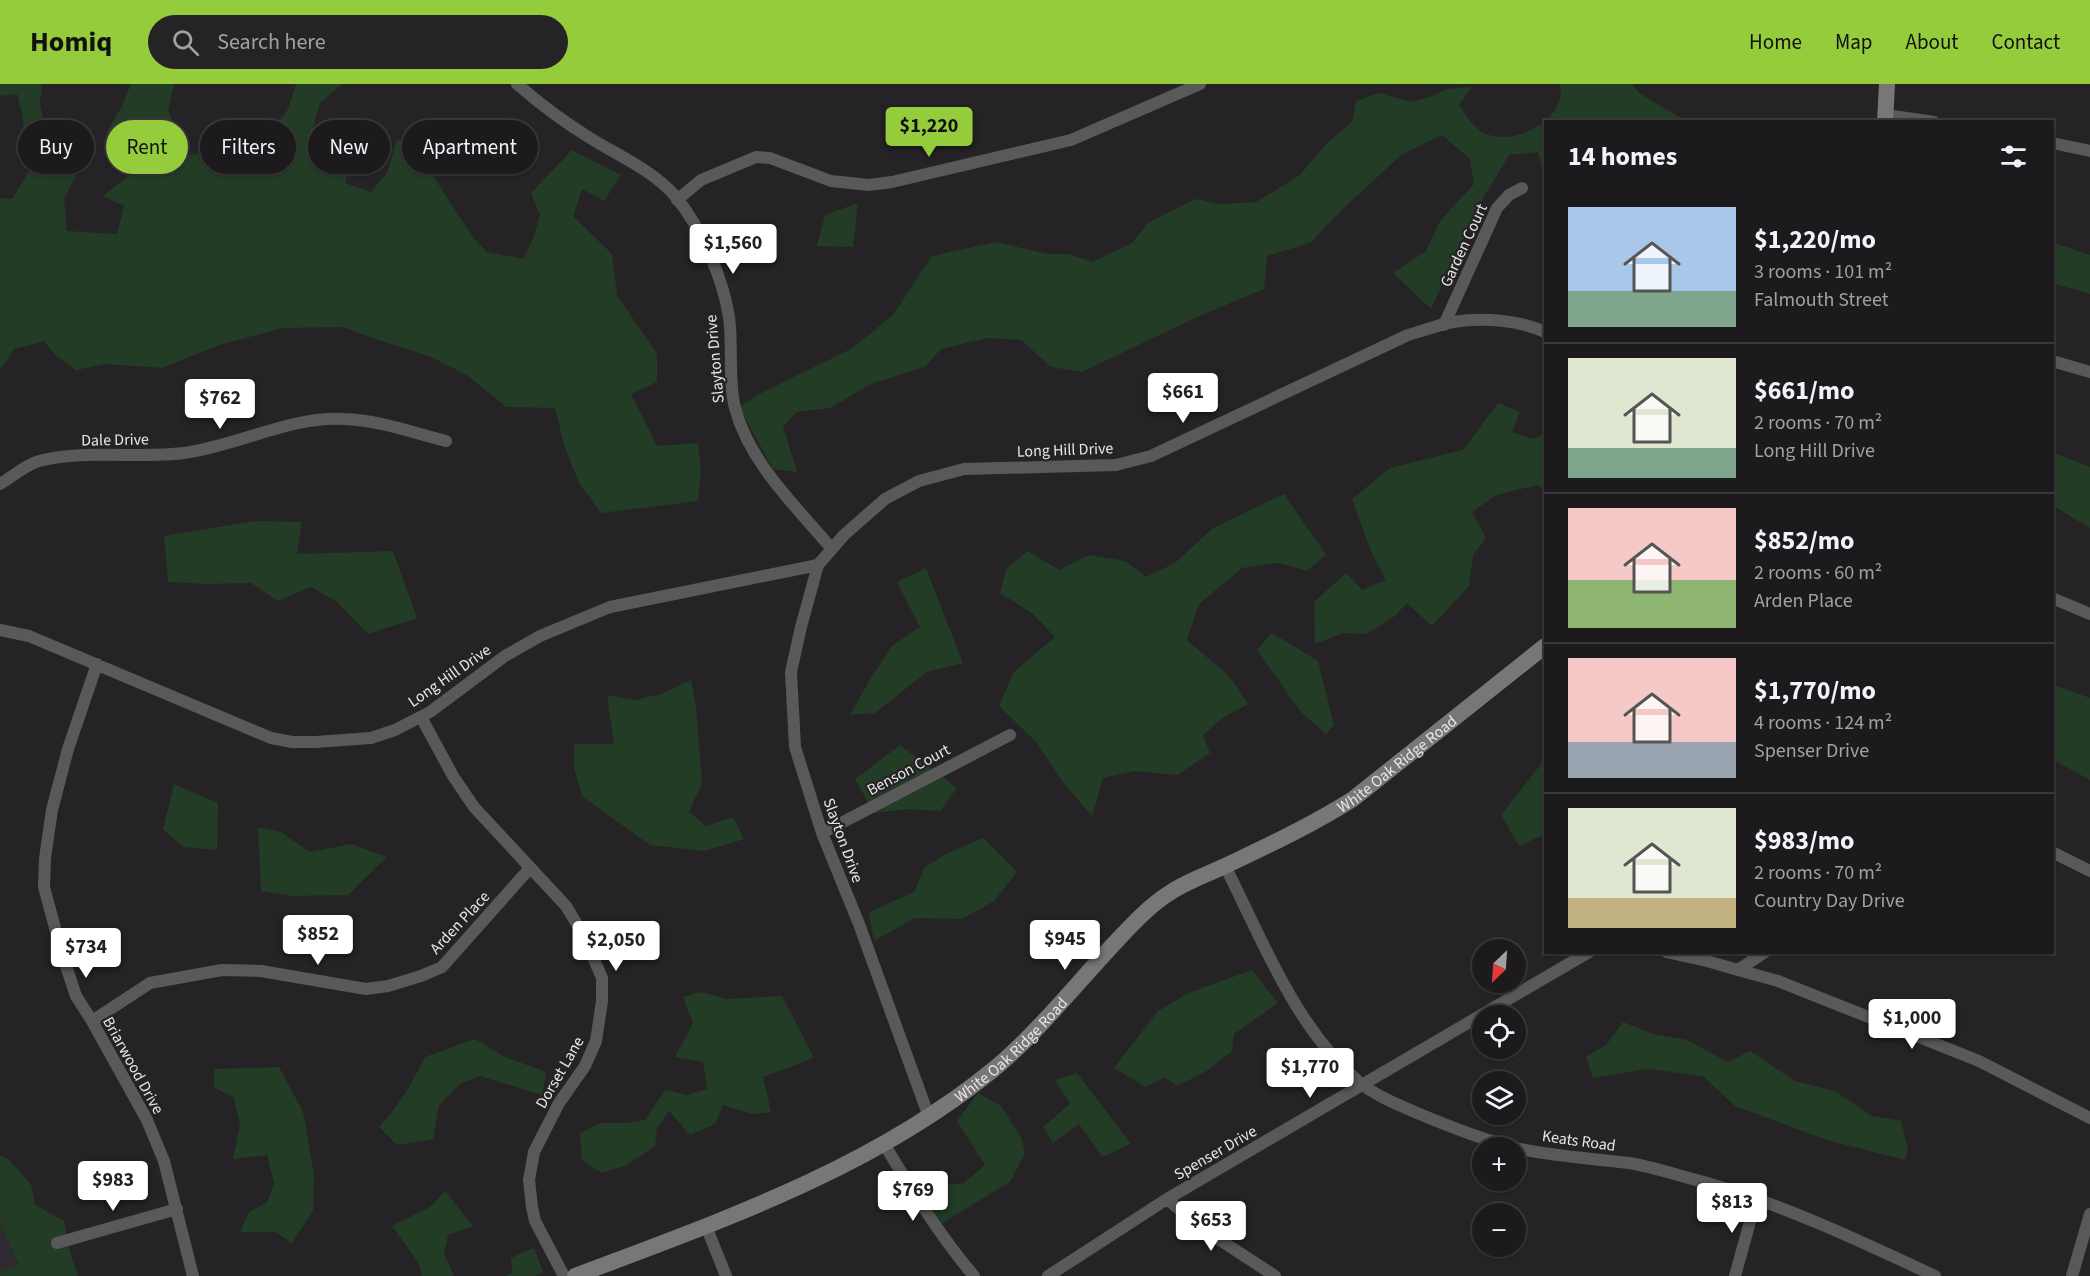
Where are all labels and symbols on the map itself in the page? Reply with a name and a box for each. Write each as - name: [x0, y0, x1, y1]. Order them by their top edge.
- pin: $1,220: [880, 107, 978, 158]
- street label: Garden Court: [1435, 200, 1493, 291]
- pin: $1,560: [684, 224, 782, 275]
- street label: Slayton Drive: [700, 314, 730, 404]
- pin: $661: [1147, 373, 1219, 424]
- pin: $762: [184, 379, 256, 430]
- street label: Dale Drive: [81, 428, 149, 452]
- street label: Long Hill Drive: [1016, 437, 1114, 463]
- street label: Long Hill Drive: [404, 639, 496, 713]
- street label: White Oak Ridge Road: [1333, 711, 1462, 818]
- street label: Benson Court: [863, 739, 954, 801]
- street label: Slayton Drive: [818, 795, 869, 886]
- street label: Arden Place: [425, 886, 495, 959]
- pin: $852: [282, 915, 354, 966]
- pin: $945: [1029, 920, 1101, 971]
- pin: $2,050: [567, 921, 665, 972]
- pin: $734: [50, 928, 122, 979]
- north arrow: [1472, 939, 1526, 993]
- street label: White Oak Ridge Road: [950, 993, 1073, 1108]
- pin: $1,000: [1863, 999, 1961, 1050]
- street label: Briarwood Drive: [97, 1013, 169, 1118]
- street label: Dorset Lane: [530, 1032, 589, 1112]
- pin: $1,770: [1261, 1048, 1359, 1099]
- street label: Spenser Drive: [1170, 1120, 1261, 1185]
- street label: Keats Road: [1541, 1125, 1617, 1157]
- pin: $983: [77, 1161, 149, 1212]
- pin: $769: [877, 1171, 949, 1222]
- pin: $813: [1696, 1183, 1768, 1234]
- pin: $653: [1175, 1201, 1247, 1252]

